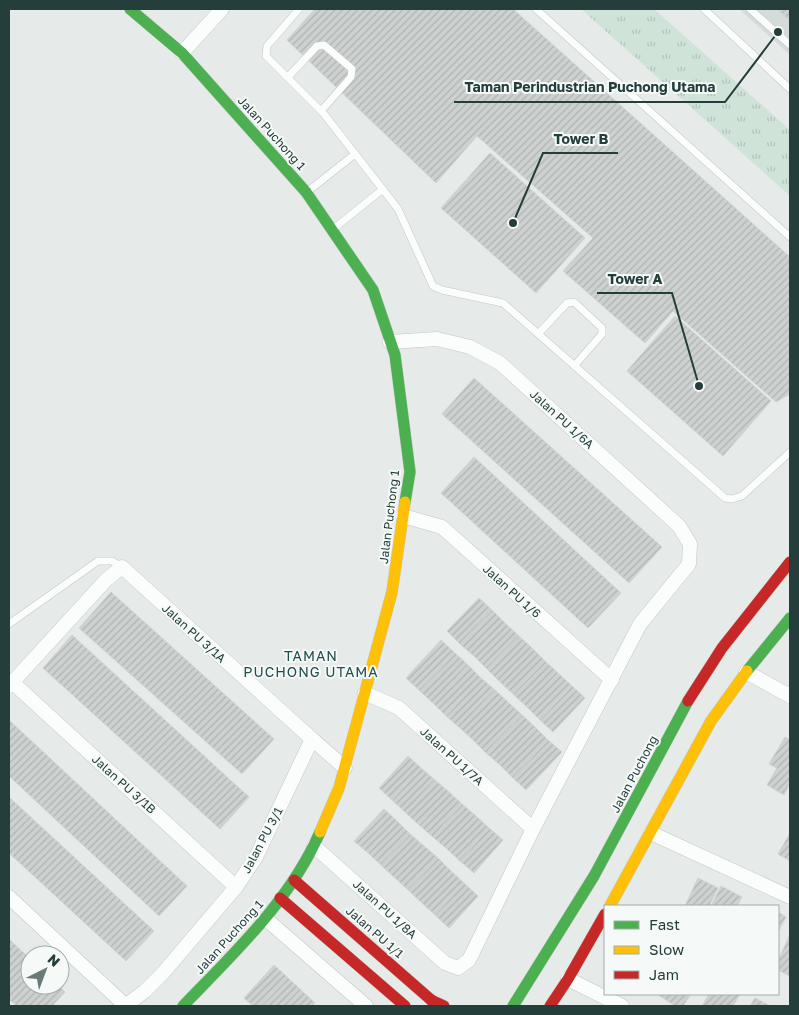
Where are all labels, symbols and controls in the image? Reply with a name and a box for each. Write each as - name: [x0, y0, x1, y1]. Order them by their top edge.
- callout: Taman Perindustrian Puchong Utama: [454, 73, 725, 102]
- text: Taman Perindustrian Puchong Utama: [465, 78, 715, 95]
- street label: Jalan Puchong 1: [235, 93, 309, 173]
- callout: Tower B: [543, 124, 618, 153]
- text: Tower B: [554, 130, 609, 147]
- callout: Tower A: [597, 264, 672, 293]
- text: Tower A: [607, 270, 663, 287]
- street label: Jalan PU 1/6A: [527, 386, 597, 452]
- street label: Jalan Puchong 1: [376, 469, 402, 565]
- street label: Jalan PU 1/6: [480, 561, 544, 621]
- street label: Jalan PU 3/1A: [159, 600, 229, 666]
- district label: TAMAN PUCHONG UTAMA: [243, 647, 379, 680]
- street label: Jalan PU 1/7A: [417, 724, 487, 788]
- street label: Jalan Puchong: [607, 733, 661, 815]
- street label: Jalan PU 3/1B: [89, 751, 159, 817]
- street label: Jalan PU 3/1: [238, 804, 286, 876]
- street label: Jalan PU 1/8A: [350, 876, 420, 942]
- street label: Jalan Puchong 1: [192, 897, 266, 977]
- street label: Jalan PU 1/1: [343, 903, 407, 961]
- legend: [604, 905, 779, 995]
- text: Fast: [649, 915, 680, 933]
- text: Slow: [649, 940, 684, 958]
- north arrow: [20, 945, 70, 995]
- text: N: [44, 950, 64, 970]
- text: Jam: [649, 965, 679, 983]

